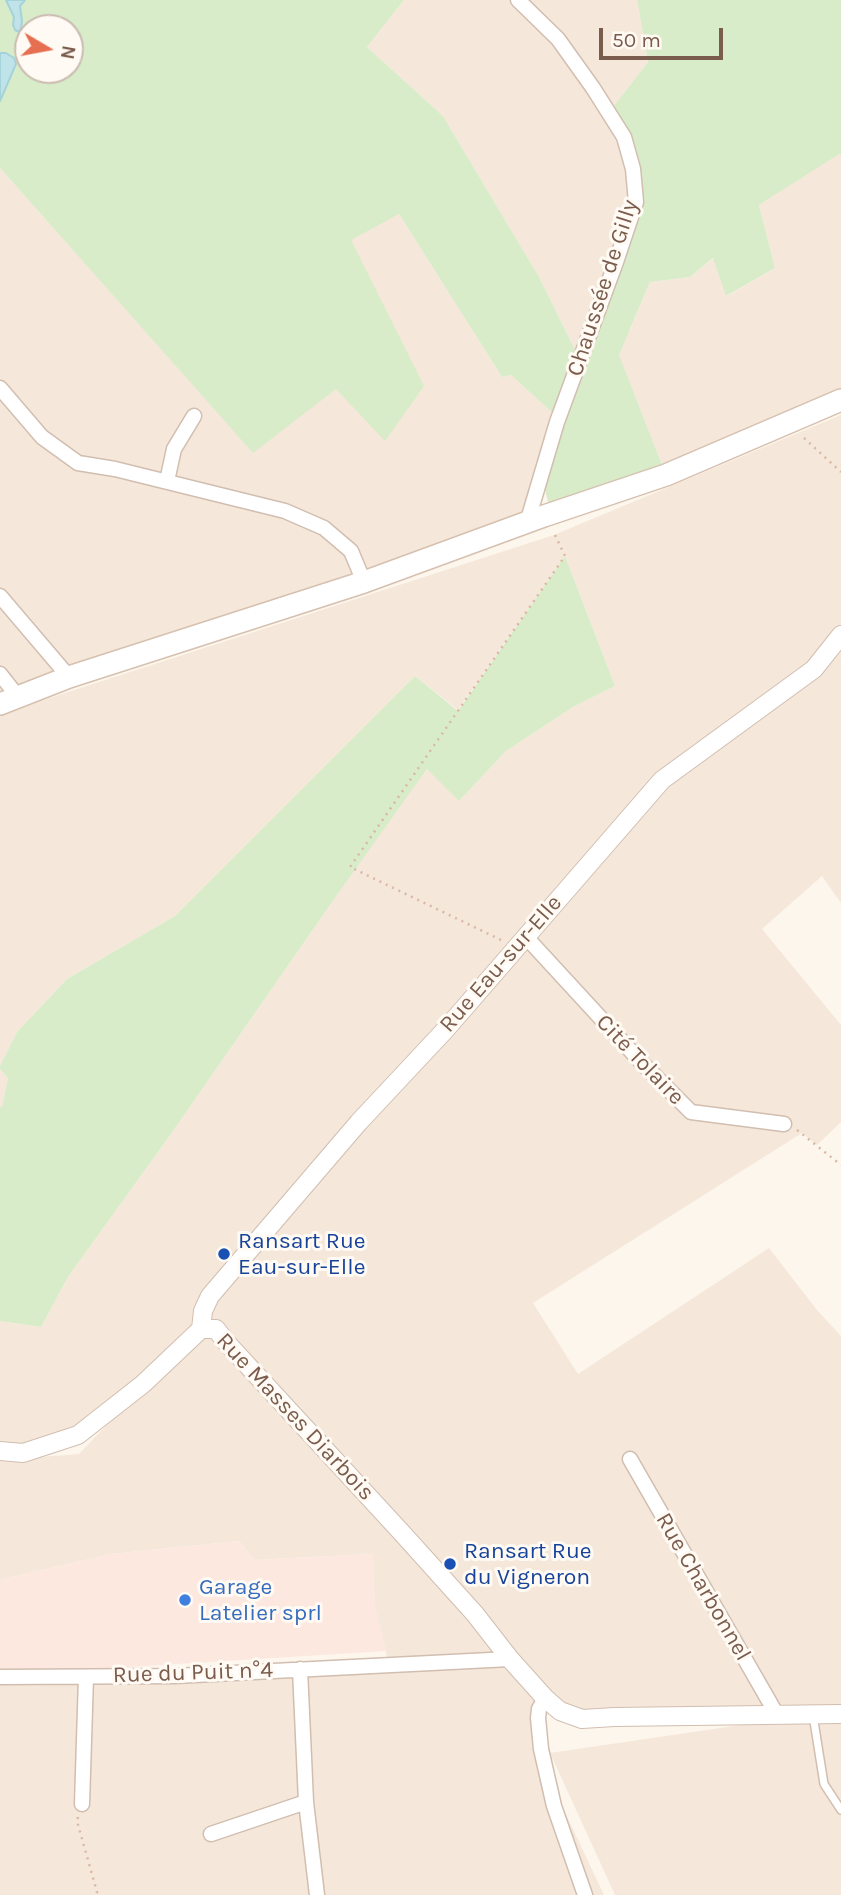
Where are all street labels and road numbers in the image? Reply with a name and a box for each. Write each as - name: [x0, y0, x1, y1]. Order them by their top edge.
- street label: Chaussée de Gilly: [561, 196, 645, 380]
- street label: Rue Eau-sur-Elle: [434, 890, 568, 1038]
- street label: Cité Tolaire: [590, 1009, 690, 1111]
- street label: Rue Masses Diarbois: [210, 1327, 380, 1507]
- street label: Rue Charbonnel: [649, 1508, 757, 1666]
- street label: Rue du Puit n°4: [112, 1656, 274, 1690]

